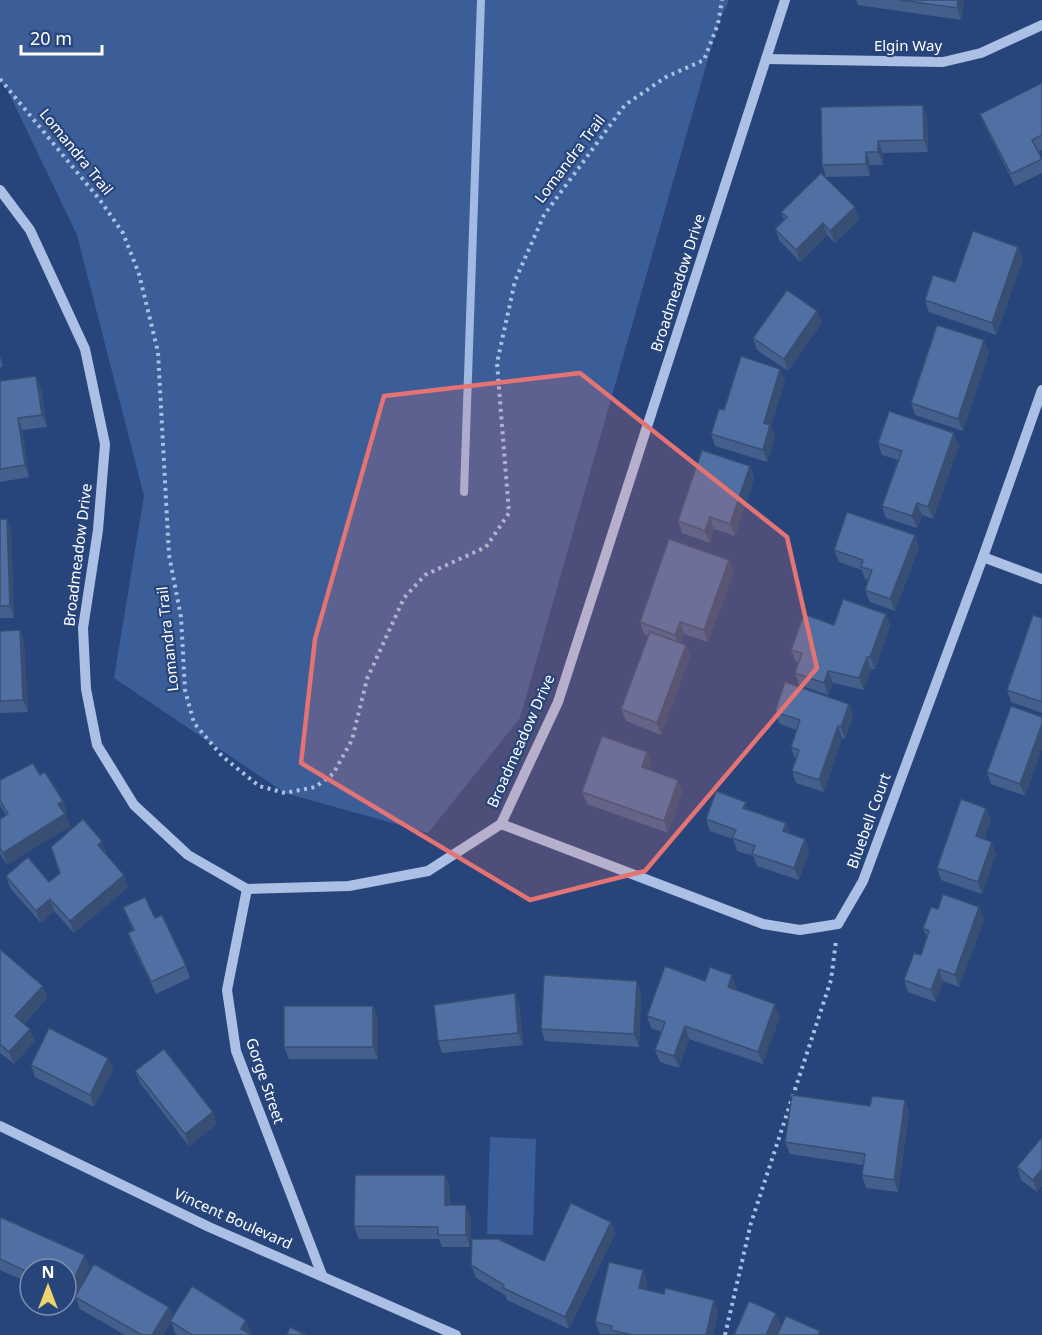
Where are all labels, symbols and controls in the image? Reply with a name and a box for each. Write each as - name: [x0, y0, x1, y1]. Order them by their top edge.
- scale bar: [21, 18, 102, 56]
- text: 20 m: [30, 26, 72, 50]
- street label: Elgin Way: [874, 35, 942, 55]
- street label: Lomandra Trail: [36, 104, 118, 199]
- street label: Lomandra Trail: [529, 110, 609, 207]
- street label: Broadmeadow Drive: [645, 211, 709, 354]
- street label: Broadmeadow Drive: [58, 482, 96, 628]
- street label: Lomandra Trail: [152, 585, 182, 693]
- street label: Broadmeadow Drive: [482, 671, 559, 810]
- street label: Bluebell Court: [842, 770, 895, 871]
- street label: Gorge Street: [242, 1035, 290, 1127]
- street label: Vincent Boulevard: [171, 1183, 296, 1253]
- north arrow: [18, 1257, 78, 1317]
- text: N: [41, 1261, 55, 1283]

